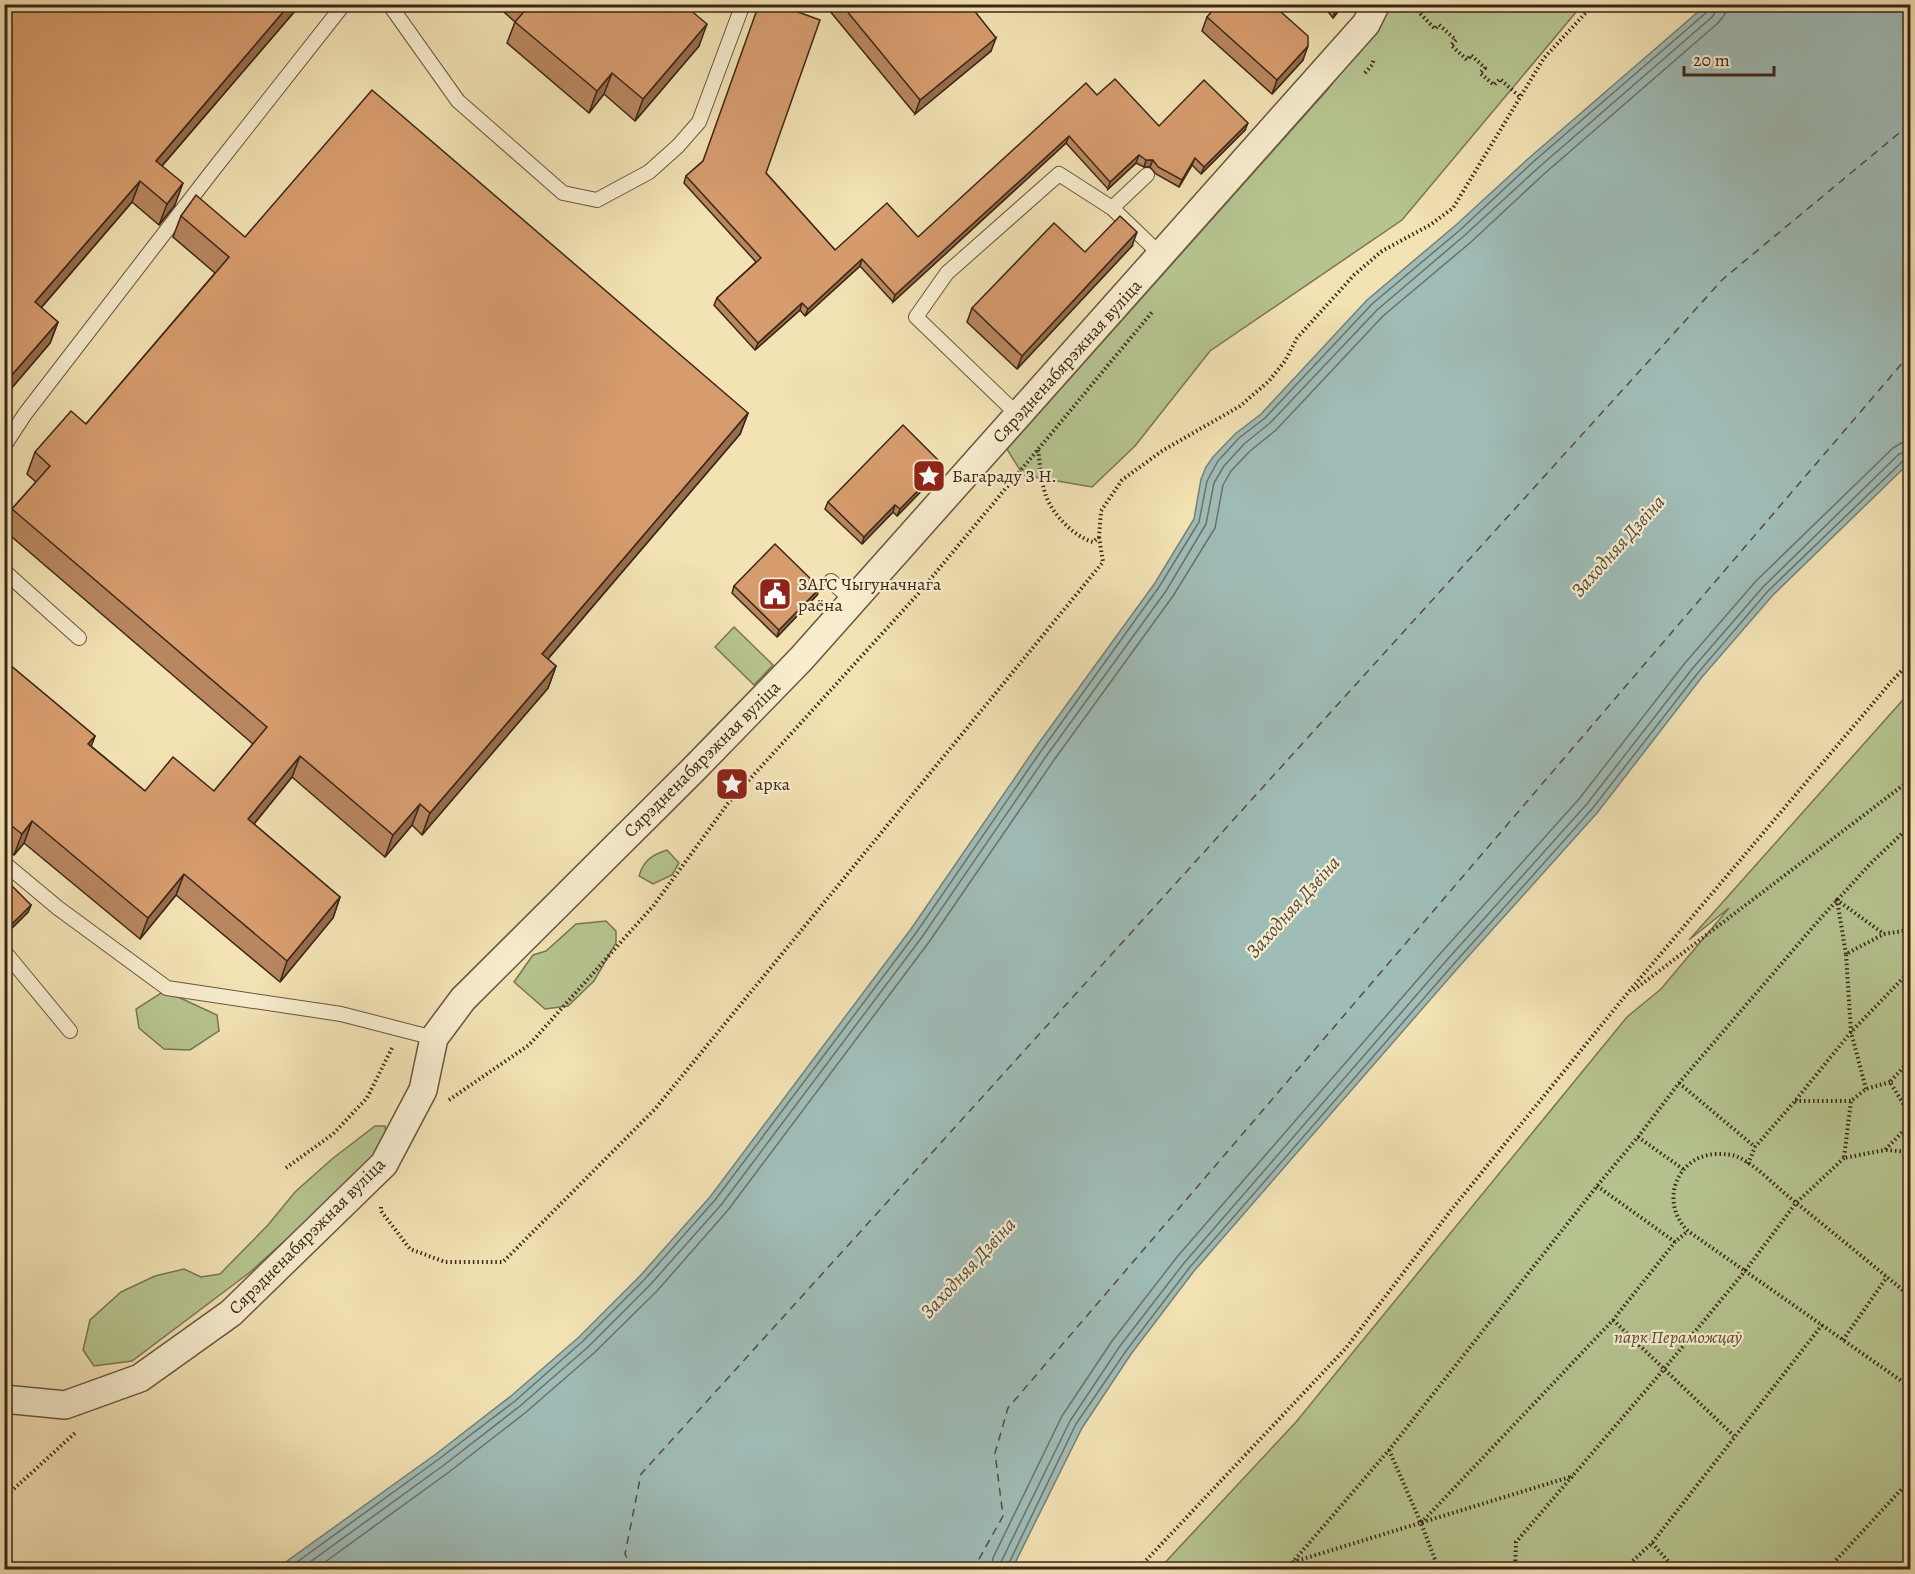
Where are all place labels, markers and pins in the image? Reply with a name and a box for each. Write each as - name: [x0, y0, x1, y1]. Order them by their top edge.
- place icon: Багараду З Н.: [911, 458, 947, 494]
- place label: Багараду З Н.: [952, 464, 1057, 488]
- place label: ЗАГС Чыгуначнага раёна: [798, 572, 942, 617]
- public building icon: ЗАГС Чыгуначнага раёна: [757, 576, 793, 612]
- place icon: арка: [714, 766, 750, 802]
- place label: арка: [755, 772, 791, 796]

